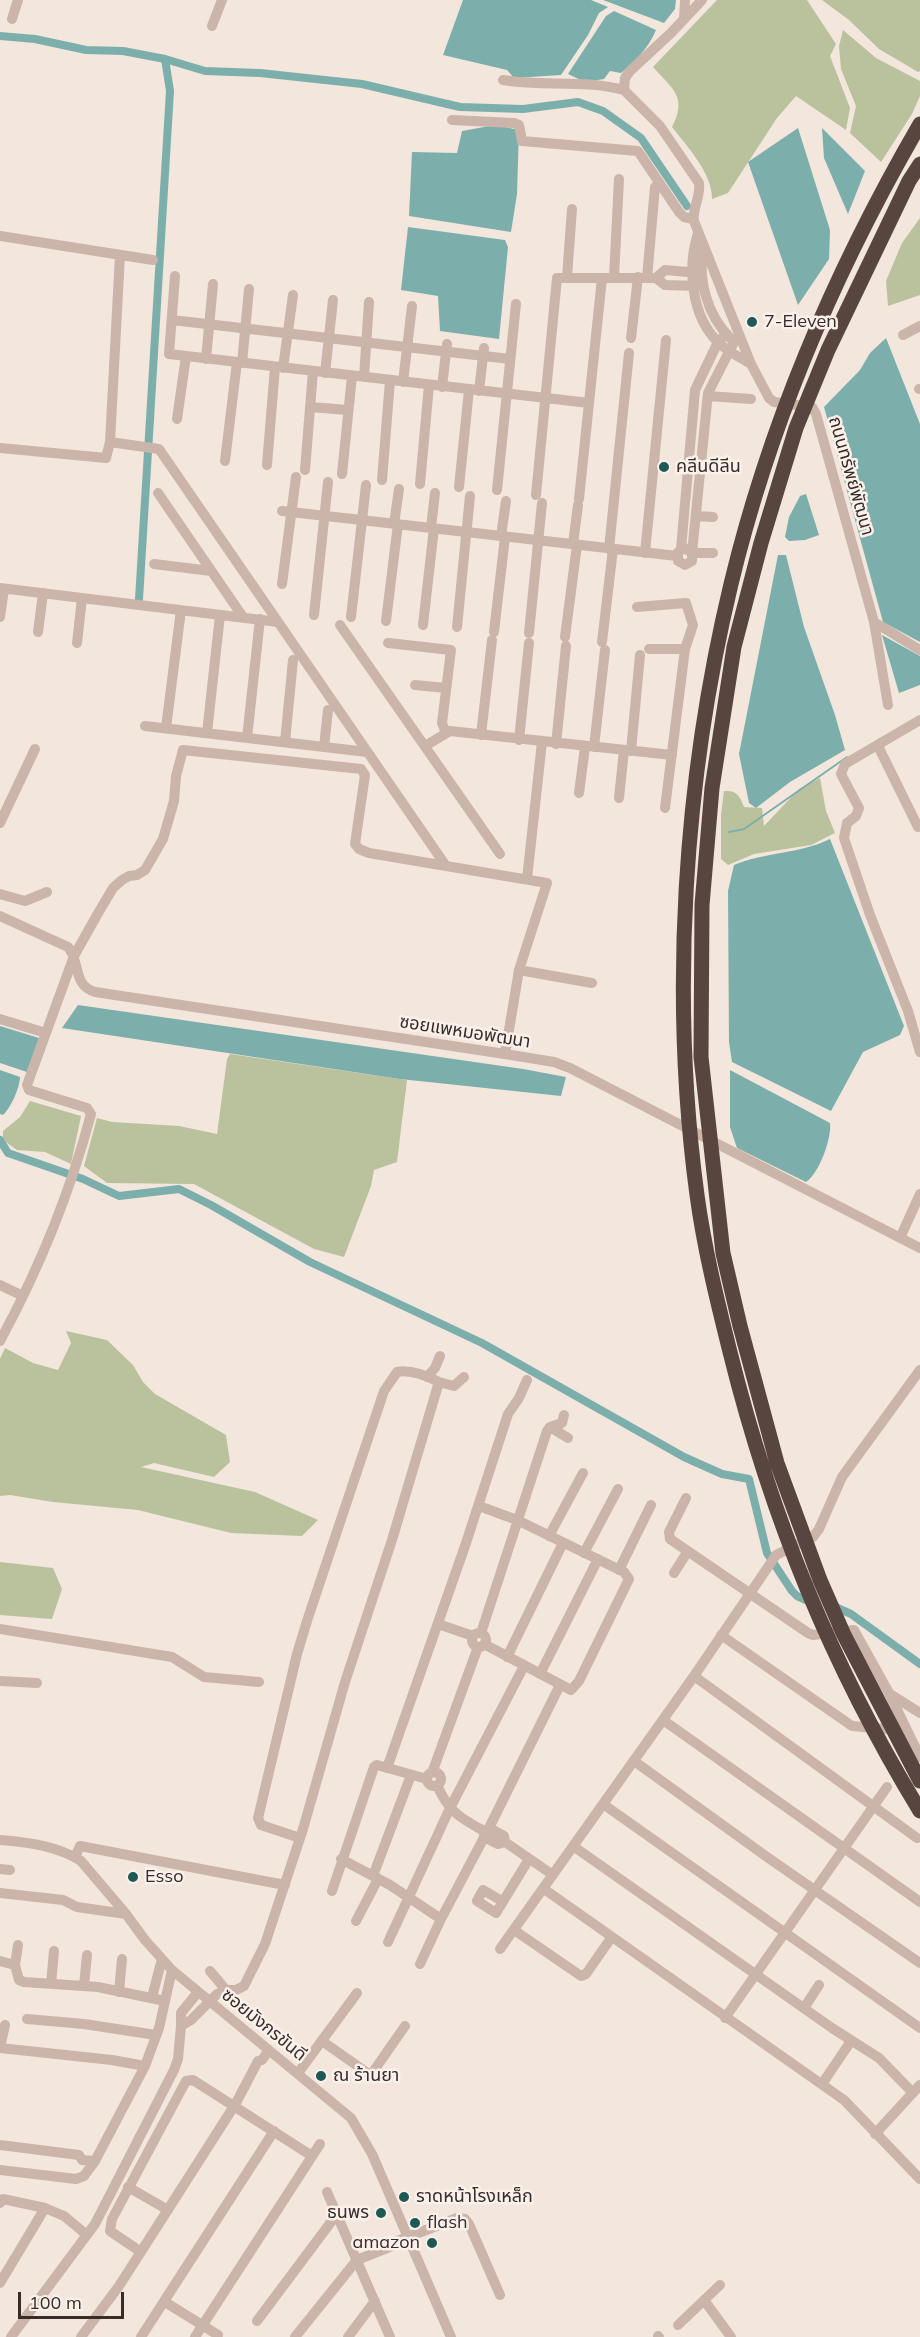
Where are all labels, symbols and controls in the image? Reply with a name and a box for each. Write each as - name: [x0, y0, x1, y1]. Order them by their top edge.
- place label: 7-Eleven: [764, 311, 837, 333]
- marker: 7-Eleven: [745, 315, 759, 329]
- street label: ถนนทรัพย์พัฒนา: [824, 414, 878, 538]
- place label: คลีนดีลีน: [676, 456, 741, 478]
- marker: คลีนดีลีน: [657, 460, 671, 474]
- street label: ซอยแพหมอพัฒนา: [398, 1011, 532, 1053]
- place label: Esso: [145, 1866, 184, 1888]
- marker: Esso: [126, 1870, 140, 1884]
- street label: ซอยมังกรขันดี: [217, 1984, 311, 2066]
- place label: ณ ร้านยา: [333, 2065, 399, 2087]
- marker: ณ ร้านยา: [314, 2069, 328, 2083]
- place label: ราดหน้าโรงเหล็ก: [416, 2186, 533, 2208]
- marker: ราดหน้าโรงเหล็ก: [397, 2190, 411, 2204]
- place label: ธนพร: [327, 2202, 369, 2224]
- marker: ธนพร: [374, 2206, 388, 2220]
- place label: flash: [427, 2212, 468, 2234]
- marker: flash: [408, 2216, 422, 2230]
- place label: amazon: [353, 2232, 420, 2254]
- marker: amazon: [425, 2236, 439, 2250]
- scale bar: [21, 2280, 128, 2318]
- text: 100 m: [29, 2291, 82, 2314]

